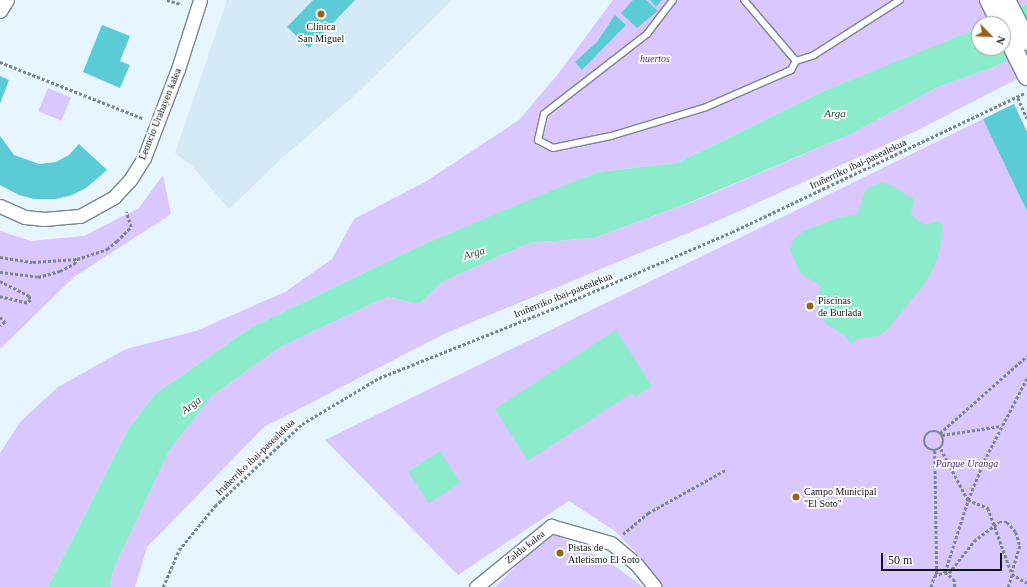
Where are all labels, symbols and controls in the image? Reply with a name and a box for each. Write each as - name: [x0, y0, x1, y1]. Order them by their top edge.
- marker: Clínica San Miguel: [316, 9, 326, 19]
- north arrow: [971, 16, 1011, 56]
- place label: Clínica San Miguel: [298, 20, 344, 44]
- text: N: [994, 34, 1008, 47]
- park label: huertos: [640, 53, 670, 65]
- street label: Leoncio Urabayen kalea: [136, 66, 184, 162]
- water label: Arga: [824, 106, 846, 120]
- street label: Iruñerriko ibai-pasealekua: [808, 136, 908, 192]
- water label: Arga: [462, 244, 486, 262]
- street label: Iruñerriko ibai-pasealekua: [512, 270, 614, 320]
- place label: Piscinas de Burlada: [818, 294, 862, 318]
- marker: Piscinas de Burlada: [805, 301, 815, 311]
- water label: Arga: [178, 393, 204, 417]
- street label: Iruñerriko ibai-pasealekua: [213, 416, 297, 498]
- park label: Parque Uranga: [936, 458, 998, 470]
- place label: Campo Municipal "El Soto": [804, 485, 876, 508]
- marker: Campo Municipal "El Soto": [791, 492, 801, 502]
- street label: Zaldu kalea: [503, 528, 547, 566]
- place label: Pistas de Atletismo El Soto: [568, 541, 640, 564]
- scale bar: [883, 545, 1004, 571]
- marker: Pistas de Atletismo El Soto: [555, 548, 565, 558]
- text: 50 m: [888, 553, 912, 567]

